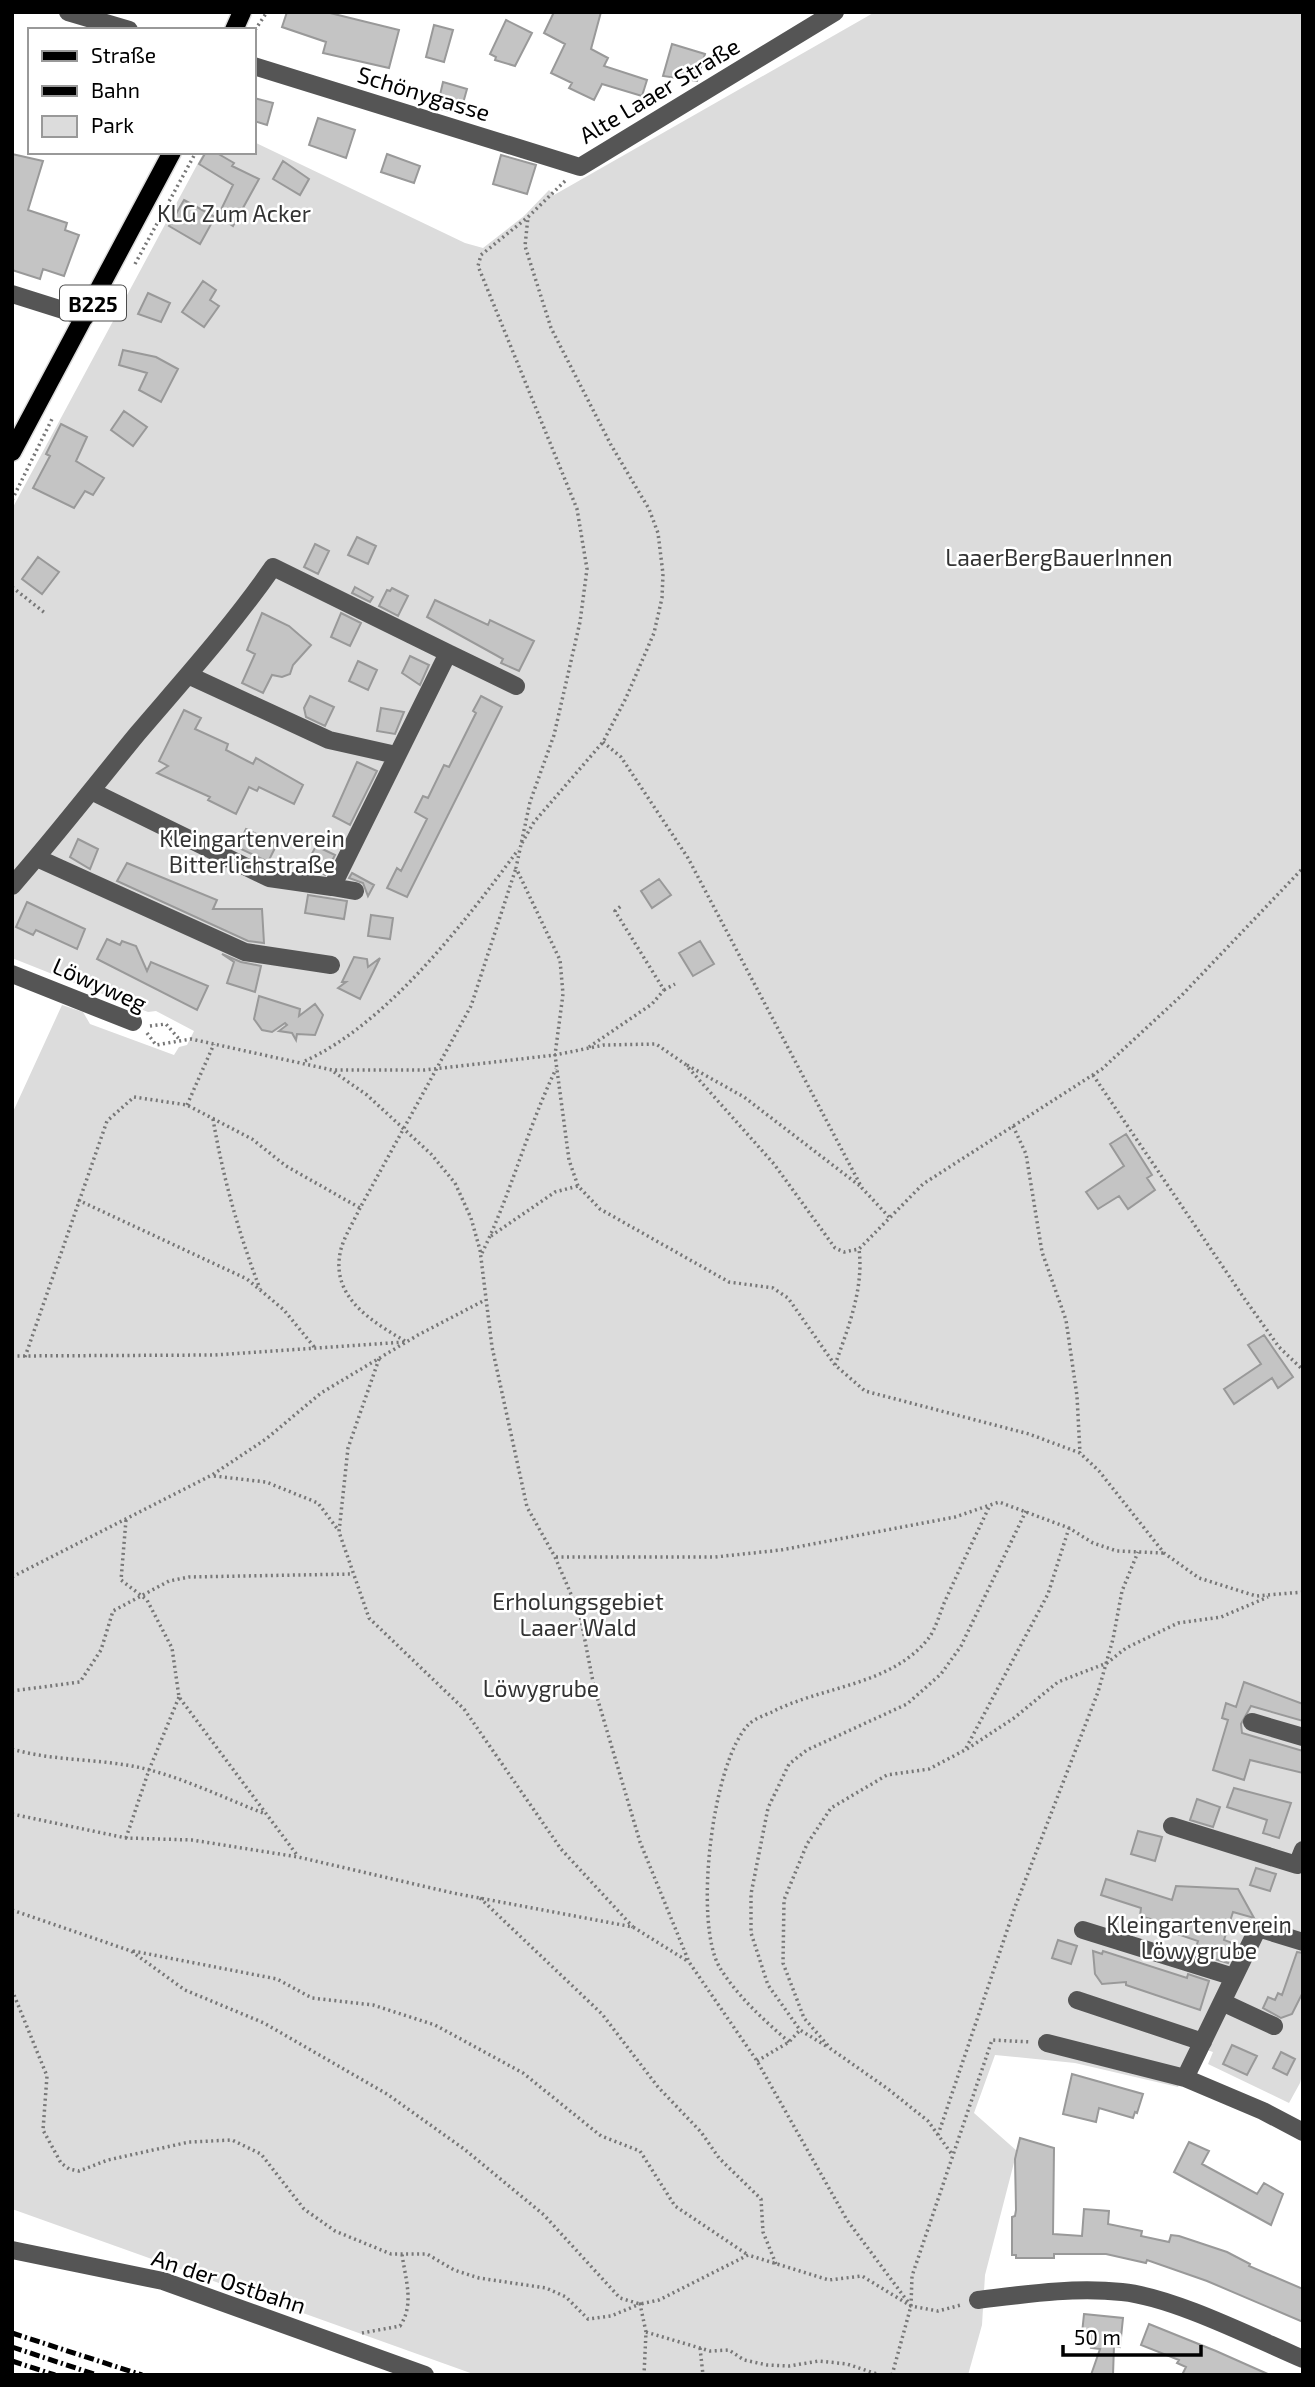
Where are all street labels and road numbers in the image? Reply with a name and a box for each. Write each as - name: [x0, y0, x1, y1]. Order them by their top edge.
- street label: Alte Laaer Straße: [574, 31, 744, 149]
- street label: Schönygasse: [354, 60, 494, 126]
- road number: B225: [60, 286, 126, 320]
- street label: Löwyweg: [49, 951, 151, 1017]
- street label: An der Ostbahn: [148, 2243, 310, 2319]

